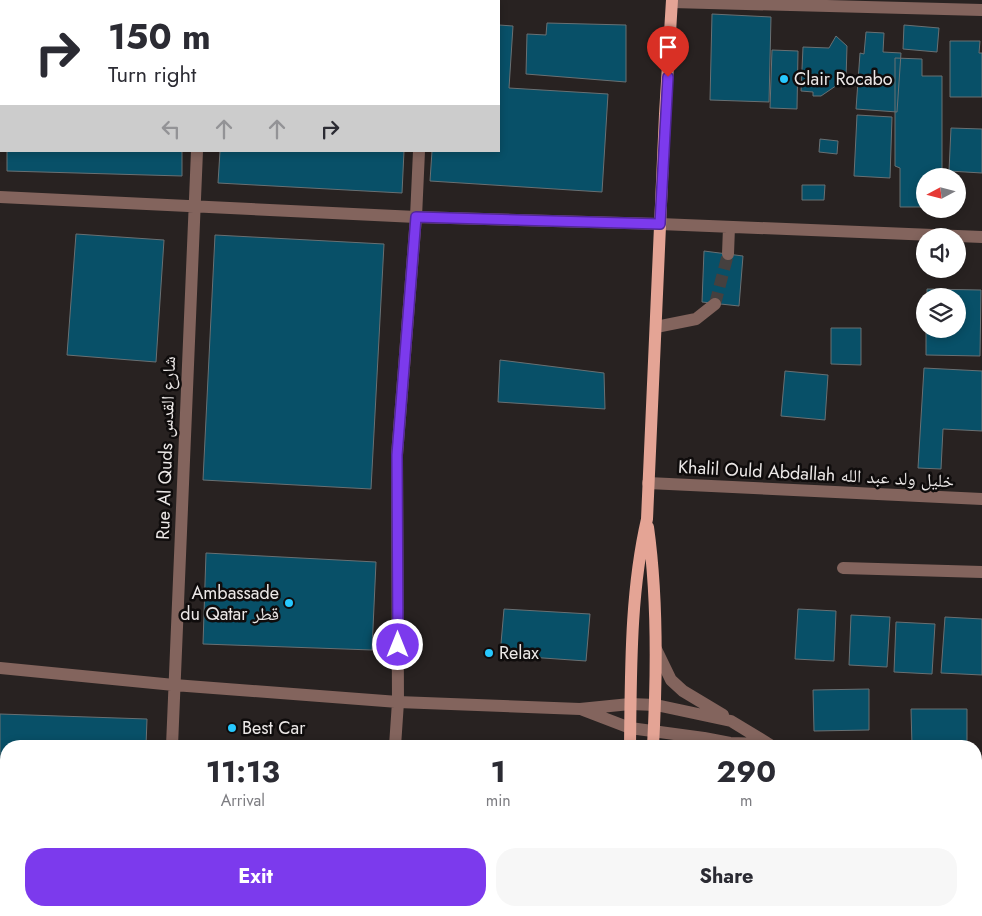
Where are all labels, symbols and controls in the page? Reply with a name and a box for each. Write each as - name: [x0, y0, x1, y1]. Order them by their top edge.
- text: 150 m: [108, 12, 211, 62]
- icon: right: [25, 20, 90, 85]
- pin: [647, 26, 689, 77]
- icon: arrive: [654, 33, 682, 61]
- text: Turn right: [108, 58, 196, 90]
- place label: Clair Rocabo: [794, 66, 893, 92]
- marker: Clair Rocabo: [778, 73, 790, 85]
- icon: left: [157, 115, 185, 143]
- icon: ahead: [210, 115, 238, 143]
- icon: ahead: [263, 115, 291, 143]
- icon: right: [316, 115, 344, 143]
- north arrow: [916, 168, 966, 218]
- map controls: [916, 168, 966, 338]
- button: sound: [916, 228, 966, 278]
- button: layers: [916, 288, 966, 338]
- street label: Rue Al Quds شارع القدس: [150, 356, 182, 540]
- street label: Khalil Ould Abdallah خليل ولد عبد الله: [677, 454, 955, 494]
- place label: Ambassade du Qatar قطر: [180, 580, 279, 627]
- marker: Ambassade du Qatar قطر: [283, 597, 295, 609]
- position arrow: [371, 618, 423, 670]
- place label: Relax: [499, 640, 539, 666]
- marker: Relax: [483, 647, 495, 659]
- place label: Best Car: [242, 715, 306, 741]
- marker: Best Car: [226, 722, 238, 734]
- text: 11:13: [206, 750, 280, 793]
- text: 1: [491, 750, 506, 793]
- text: 290: [717, 750, 776, 793]
- text: Arrival: [221, 789, 265, 812]
- text: min: [486, 789, 511, 812]
- text: m: [740, 789, 753, 812]
- button: Exit: [25, 848, 486, 906]
- button: Share: [496, 848, 957, 906]

